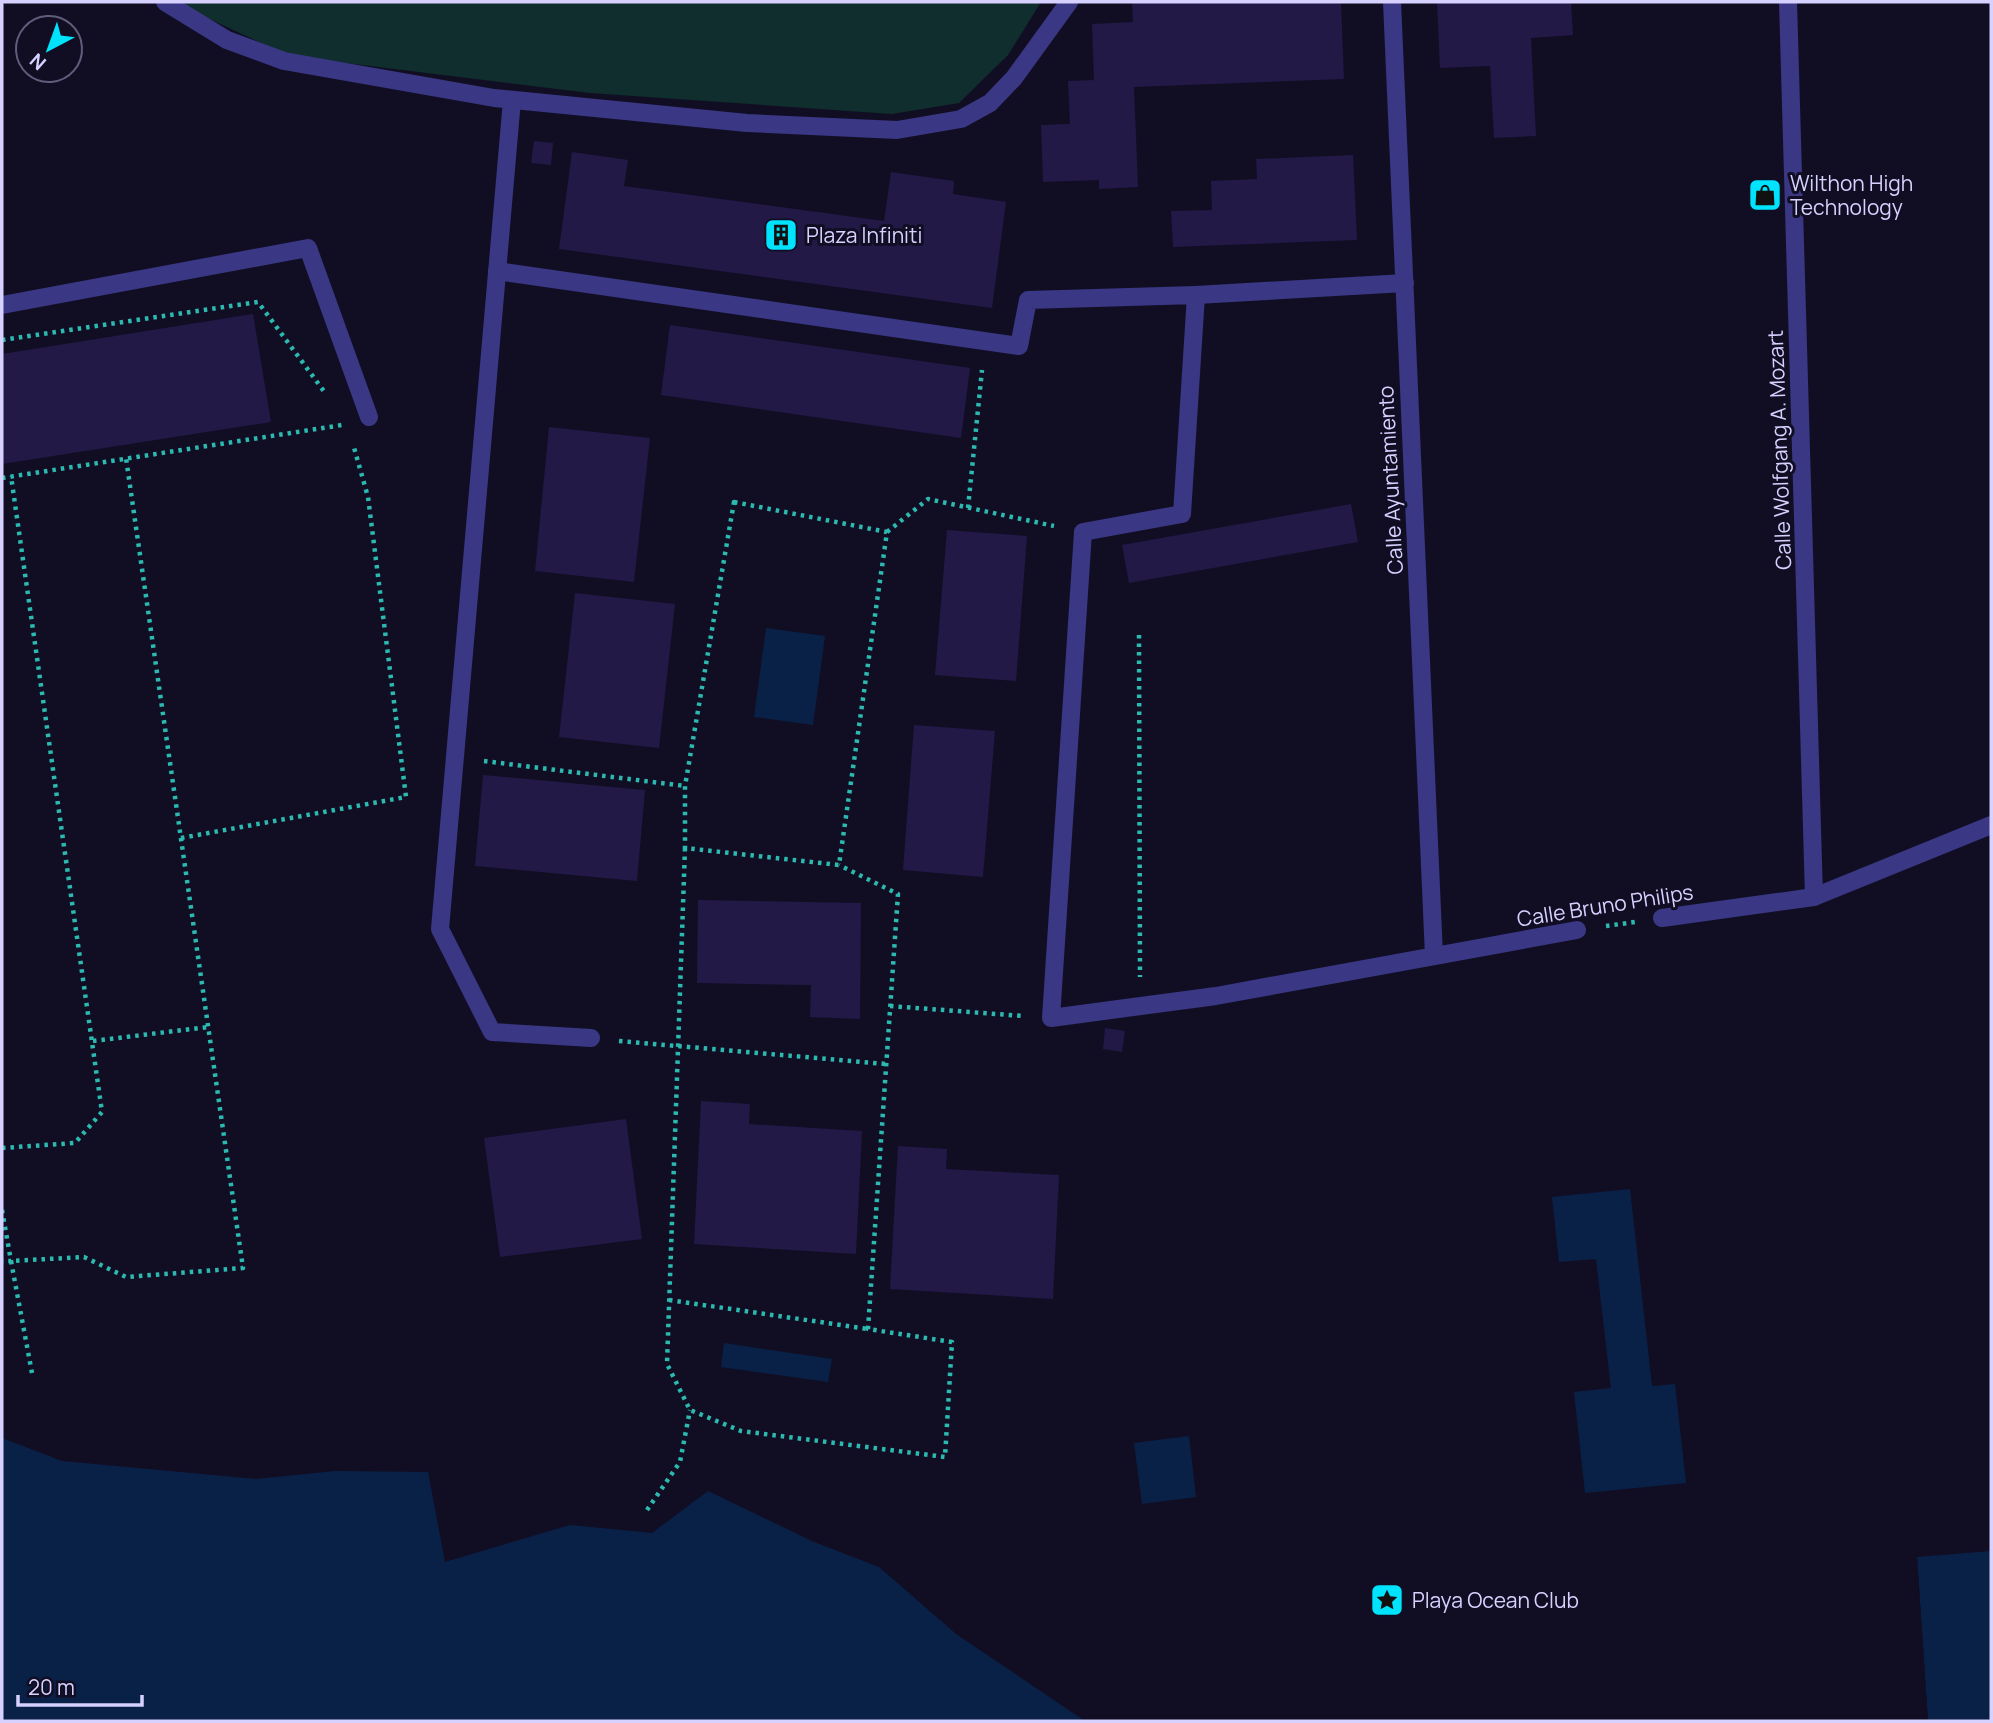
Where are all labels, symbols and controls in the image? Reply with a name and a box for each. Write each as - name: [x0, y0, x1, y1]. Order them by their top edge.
- north arrow: [14, 14, 84, 84]
- text: N: [24, 48, 52, 76]
- place label: Wilthon High Technology: [1790, 169, 1913, 221]
- shop icon: Wilthon High Technology: [1746, 176, 1784, 214]
- building icon: Plaza Infiniti: [762, 216, 800, 254]
- place label: Plaza Infiniti: [806, 221, 922, 249]
- street label: Calle Wolfgang A. Mozart: [1761, 330, 1797, 570]
- street label: Calle Ayuntamiento: [1371, 385, 1409, 575]
- street label: Calle Bruno Philips: [1515, 877, 1695, 933]
- place icon: Playa Ocean Club: [1368, 1581, 1406, 1619]
- place label: Playa Ocean Club: [1412, 1586, 1579, 1614]
- scale bar: [18, 1664, 142, 1708]
- text: 20 m: [28, 1673, 75, 1701]

